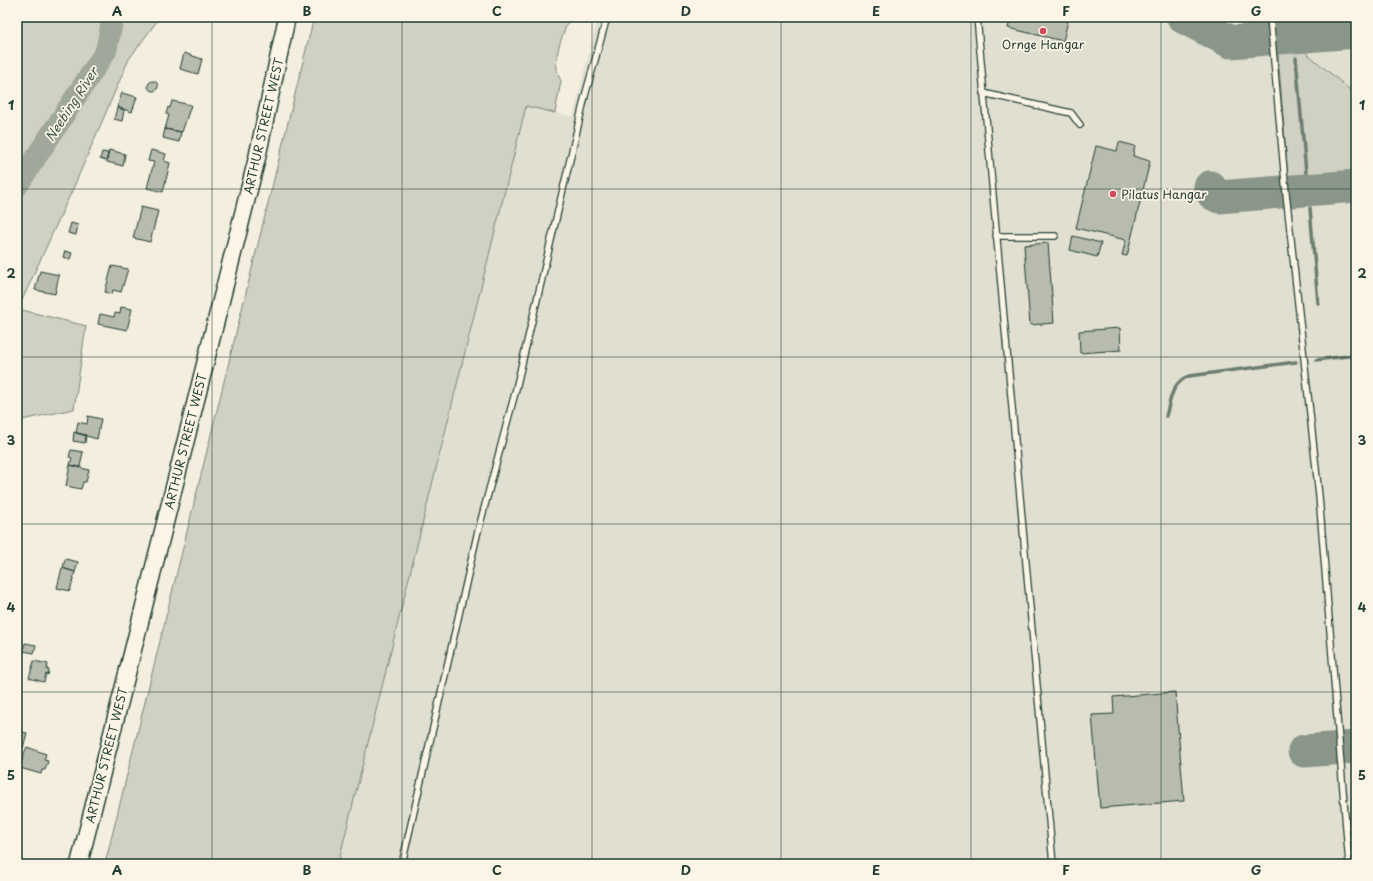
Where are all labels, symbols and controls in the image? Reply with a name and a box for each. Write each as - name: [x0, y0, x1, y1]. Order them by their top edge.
- text: A: [112, 1, 122, 20]
- text: B: [303, 1, 312, 20]
- text: C: [492, 1, 502, 20]
- text: D: [681, 1, 691, 20]
- text: E: [872, 1, 880, 20]
- text: F: [1062, 1, 1070, 20]
- text: G: [1251, 1, 1261, 20]
- marker: Ornge Hangar: [1038, 26, 1048, 36]
- place label: Ornge Hangar: [1002, 35, 1085, 53]
- street label: ARTHUR STREET WEST: [239, 55, 288, 196]
- water label: Neebing River: [40, 62, 103, 145]
- text: 1: [8, 95, 14, 114]
- text: 1: [1359, 95, 1365, 114]
- place label: Pilatus Hangar: [1121, 185, 1207, 203]
- marker: Pilatus Hangar: [1108, 189, 1118, 199]
- text: 2: [6, 263, 16, 282]
- text: 2: [1357, 263, 1367, 282]
- street label: ARTHUR STREET WEST: [159, 370, 211, 511]
- text: 3: [7, 430, 16, 449]
- text: 3: [1358, 430, 1367, 449]
- text: 4: [7, 597, 16, 616]
- text: 4: [1358, 597, 1367, 616]
- street label: ARTHUR STREET WEST: [80, 684, 132, 825]
- text: 5: [7, 765, 15, 784]
- text: 5: [1358, 765, 1366, 784]
- text: A: [112, 860, 122, 879]
- text: B: [303, 860, 312, 879]
- text: C: [492, 860, 502, 879]
- text: D: [681, 860, 691, 879]
- text: E: [872, 860, 880, 879]
- text: F: [1062, 860, 1070, 879]
- text: G: [1251, 860, 1261, 879]

